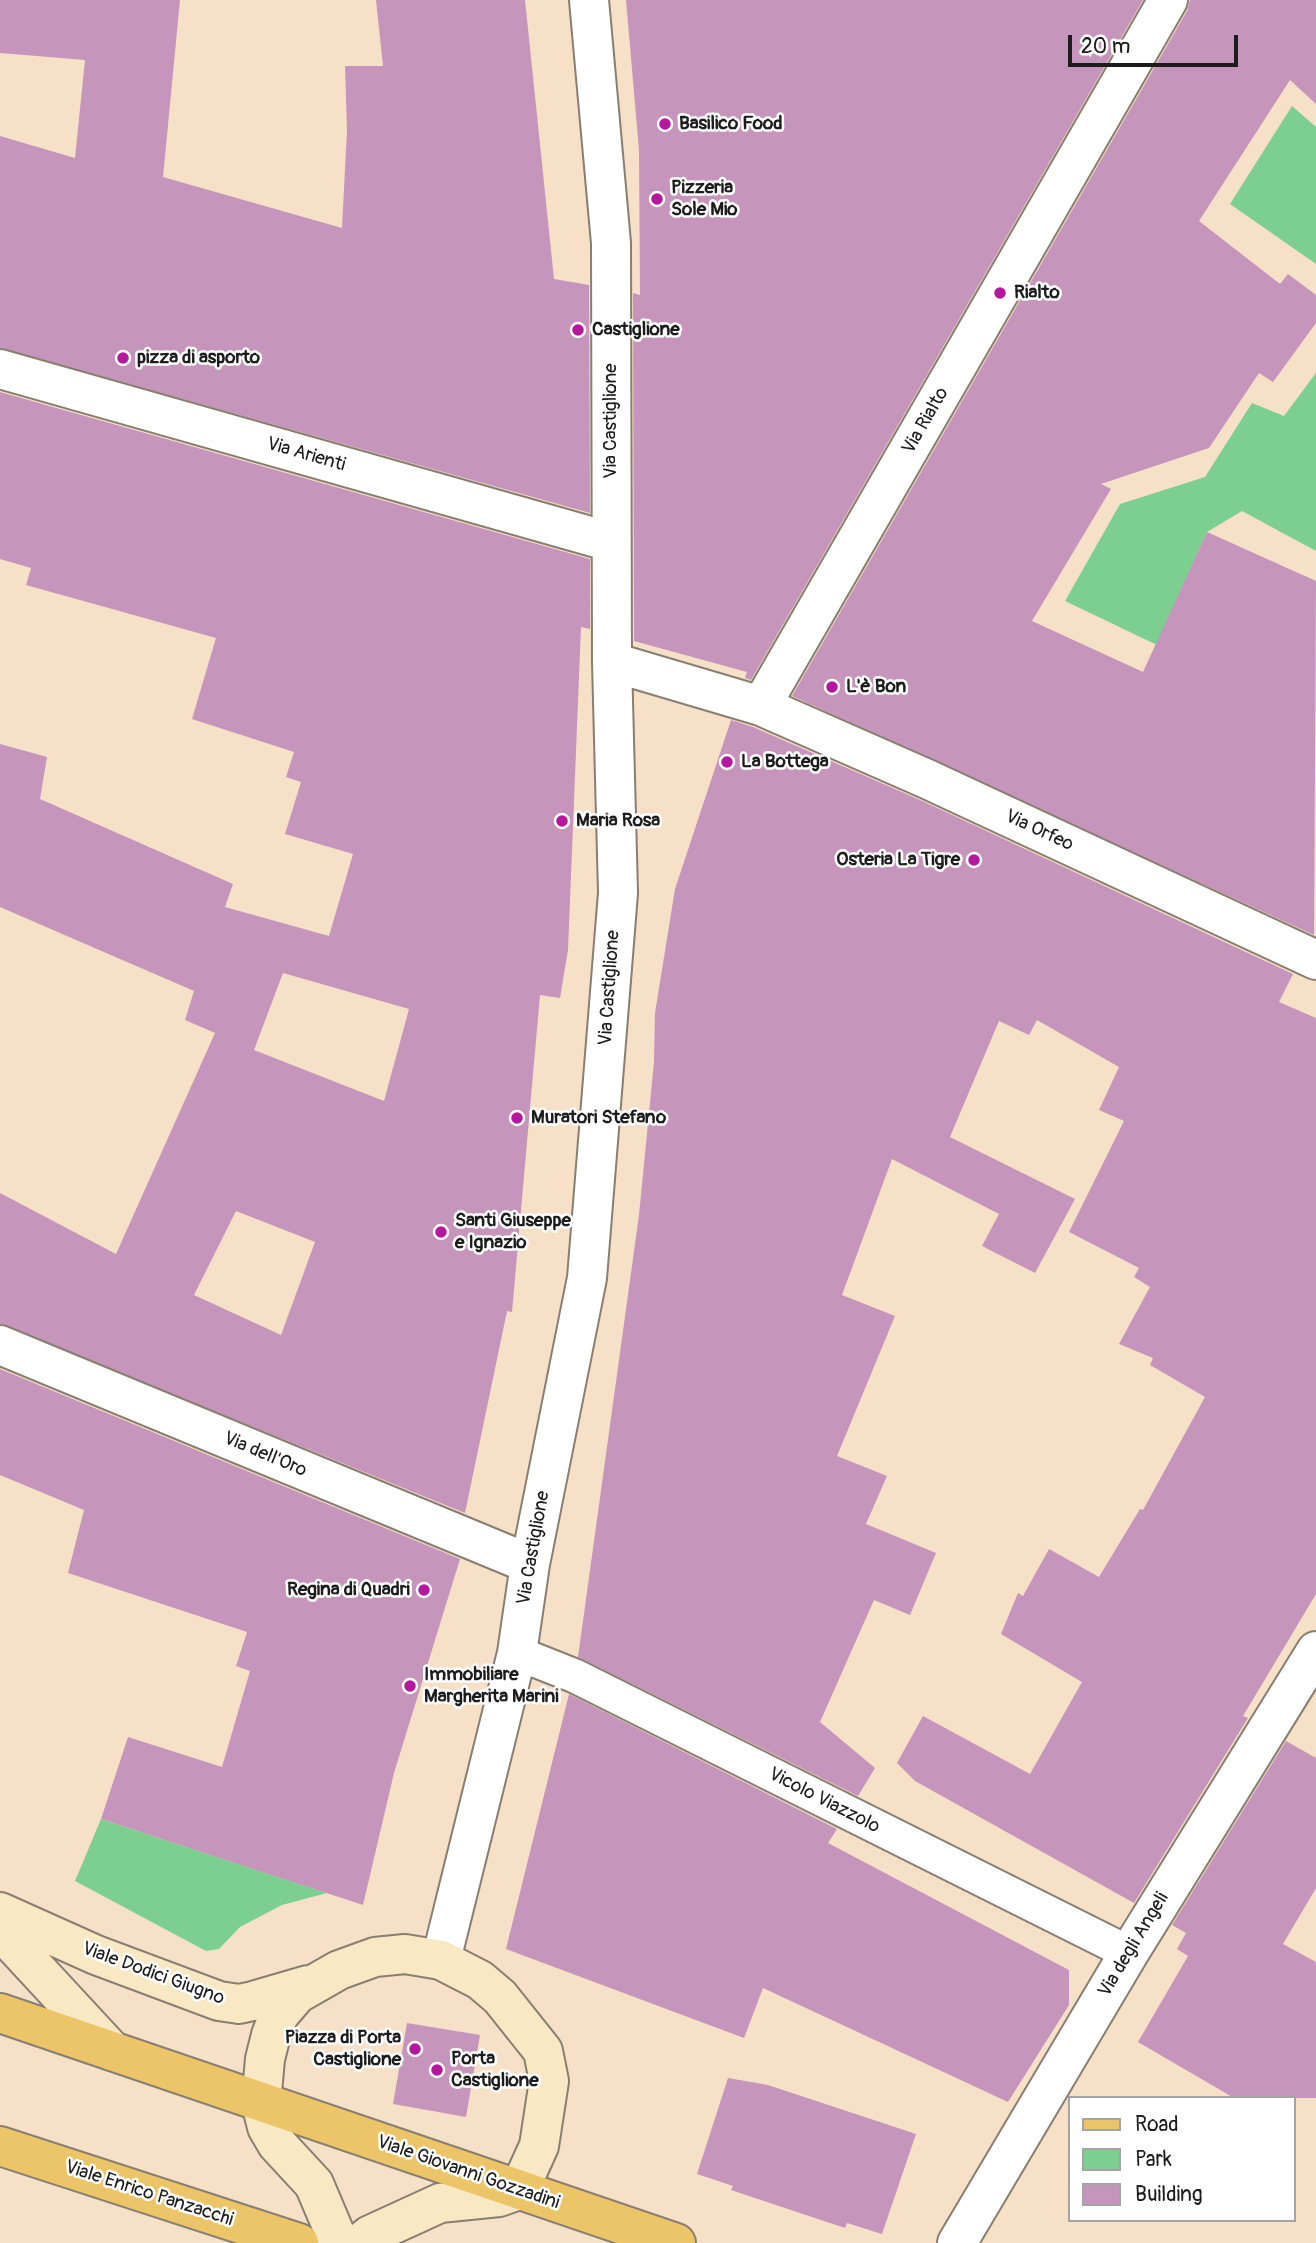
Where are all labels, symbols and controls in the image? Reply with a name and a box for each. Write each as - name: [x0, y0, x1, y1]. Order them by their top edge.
- scale bar: [1071, 21, 1241, 65]
- text: 20 m: [1081, 33, 1130, 60]
- place label: Basilico Food: [679, 113, 783, 135]
- marker: Basilico Food: [657, 116, 673, 132]
- place label: Pizzeria Sole Mio: [671, 177, 738, 221]
- marker: Pizzeria Sole Mio: [649, 191, 665, 207]
- place label: Rialto: [1014, 282, 1060, 304]
- marker: Rialto: [992, 285, 1008, 301]
- place label: Castiglione: [592, 319, 680, 341]
- marker: Castiglione: [570, 322, 586, 338]
- place label: pizza di asporto: [137, 347, 260, 369]
- marker: pizza di asporto: [115, 350, 131, 366]
- street label: Via Castiglione: [600, 363, 622, 479]
- street label: Via Rialto: [898, 384, 954, 458]
- street label: Via Arienti: [264, 433, 348, 477]
- place label: L'è Bon: [846, 676, 906, 698]
- marker: L'è Bon: [824, 679, 840, 695]
- place label: La Bottega: [741, 751, 829, 773]
- marker: La Bottega: [719, 754, 735, 770]
- street label: Via Orfeo: [1001, 805, 1077, 857]
- place label: Maria Rosa: [576, 810, 660, 832]
- marker: Maria Rosa: [554, 813, 570, 829]
- place label: Osteria La Tigre: [836, 849, 960, 871]
- marker: Osteria La Tigre: [966, 852, 982, 868]
- street label: Via Castiglione: [595, 930, 625, 1046]
- place label: Muratori Stefano: [531, 1107, 666, 1129]
- marker: Muratori Stefano: [509, 1110, 525, 1126]
- place label: Santi Giuseppe e Ignazio: [455, 1210, 571, 1254]
- marker: Santi Giuseppe e Ignazio: [433, 1224, 449, 1240]
- street label: Via dell'Oro: [220, 1427, 310, 1483]
- street label: Via Castiglione: [513, 1489, 555, 1607]
- place label: Regina di Quadri: [287, 1579, 410, 1601]
- marker: Regina di Quadri: [416, 1582, 432, 1598]
- place label: Immobiliare Margherita Marini: [424, 1664, 559, 1708]
- marker: Immobiliare Margherita Marini: [402, 1678, 418, 1694]
- street label: Vicolo Viazzolo: [765, 1763, 883, 1839]
- street label: Via degli Angeli: [1094, 1889, 1174, 2001]
- street label: Viale Dodici Giugno: [79, 1938, 227, 2010]
- place label: Piazza di Porta Castiglione: [285, 2027, 401, 2071]
- marker: Piazza di Porta Castiglione: [407, 2041, 423, 2057]
- place label: Porta Castiglione: [451, 2048, 539, 2092]
- marker: Porta Castiglione: [429, 2062, 445, 2078]
- legend: [1068, 2096, 1295, 2222]
- text: Road: [1135, 2111, 1179, 2138]
- street label: Viale Giovanni Gozzadini: [374, 2131, 562, 2215]
- text: Park: [1135, 2146, 1172, 2173]
- street label: Viale Enrico Panzacchi: [62, 2156, 236, 2232]
- text: Building: [1135, 2181, 1202, 2208]

